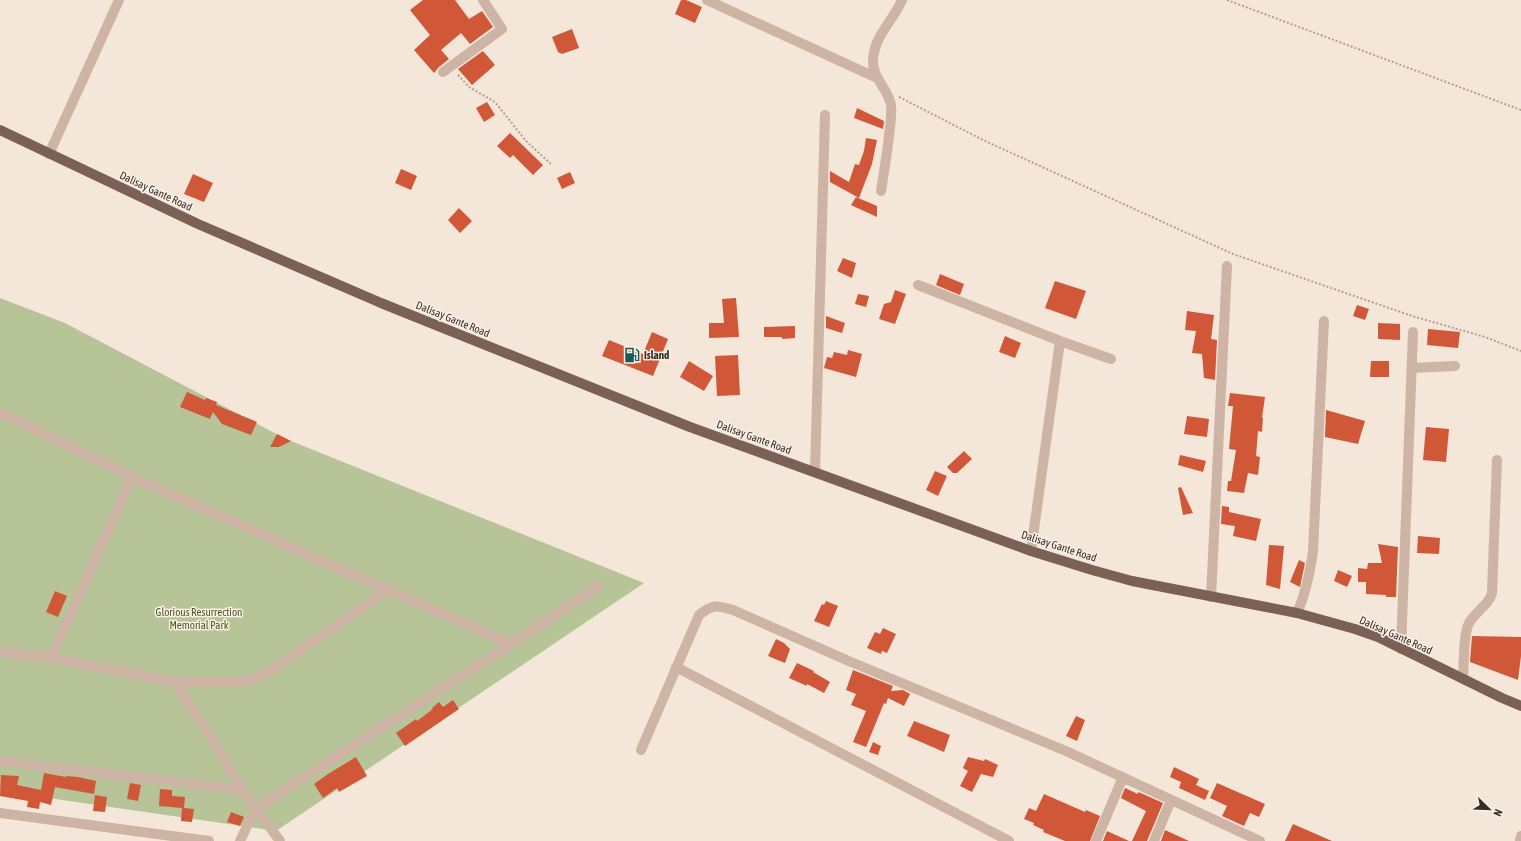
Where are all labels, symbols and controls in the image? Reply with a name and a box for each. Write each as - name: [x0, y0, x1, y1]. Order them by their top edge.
- street label: Dalisay Gante Road: [118, 169, 194, 213]
- street label: Dalisay Gante Road: [414, 299, 492, 339]
- fuel station icon: Island: [623, 346, 641, 364]
- place label: Island: [644, 349, 669, 361]
- street label: Dalisay Gante Road: [715, 418, 793, 456]
- street label: Dalisay Gante Road: [1020, 528, 1098, 564]
- park label: Glorious Resurrection Memorial Park: [156, 606, 242, 631]
- street label: Dalisay Gante Road: [1358, 614, 1434, 656]
- north arrow: [1469, 789, 1509, 829]
- text: N: [1491, 808, 1505, 818]

